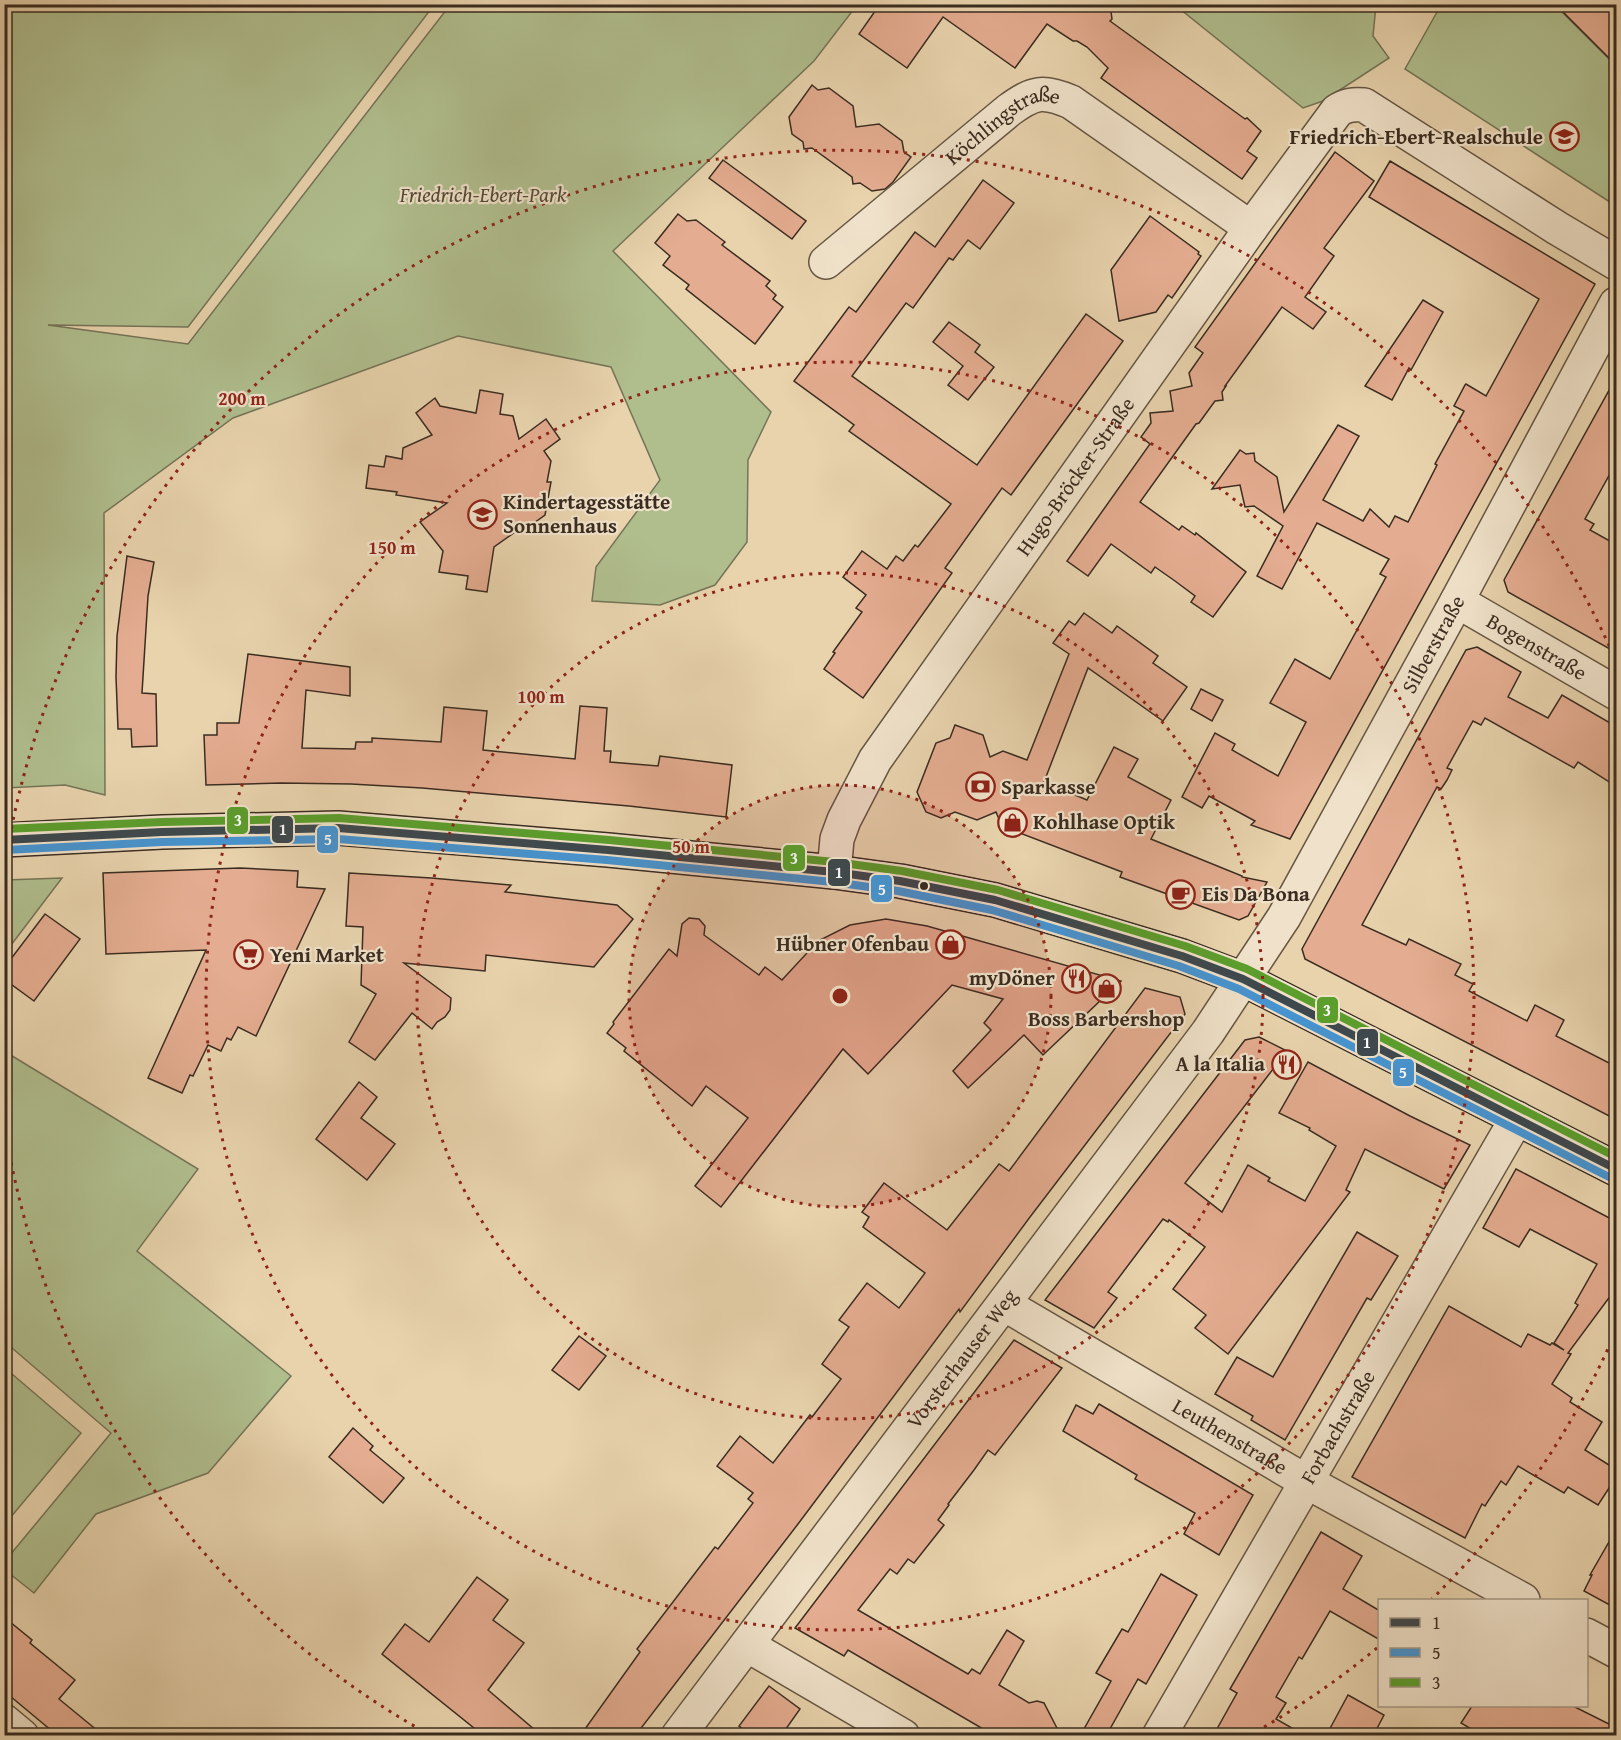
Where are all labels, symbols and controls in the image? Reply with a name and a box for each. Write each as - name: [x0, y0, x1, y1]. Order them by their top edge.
- street label: Köchlingstraße: [938, 78, 1064, 172]
- place label: Friedrich-Ebert-Realschule: [1290, 121, 1543, 152]
- school or university icon: Friedrich-Ebert-Realschule: [1548, 121, 1580, 153]
- park label: Friedrich-Ebert-Park: [399, 179, 567, 210]
- text: 200 m: [218, 385, 266, 412]
- street label: Hugo-Bröcker-Straße: [1008, 390, 1142, 562]
- place label: Kindertagesstätte Sonnenhaus: [503, 486, 670, 541]
- school or university icon: Kindertagesstätte Sonnenhaus: [466, 498, 498, 530]
- text: 150 m: [368, 534, 416, 561]
- street label: Silberstraße: [1393, 589, 1472, 699]
- street label: Bogenstraße: [1481, 605, 1593, 688]
- text: 100 m: [517, 683, 565, 710]
- bank icon: Sparkasse: [964, 771, 996, 803]
- place label: Sparkasse: [1001, 771, 1095, 802]
- line badge: 3: [226, 806, 249, 835]
- shop icon: Kohlhase Optik: [996, 806, 1028, 838]
- place label: Kohlhase Optik: [1033, 806, 1176, 837]
- text: 3: [234, 808, 242, 832]
- line badge: 1: [271, 815, 294, 844]
- text: 1: [279, 817, 287, 841]
- line badge: 5: [316, 825, 339, 854]
- text: 5: [324, 827, 332, 851]
- text: 50 m: [672, 833, 711, 860]
- line badge: 3: [782, 844, 806, 872]
- text: 3: [790, 846, 798, 870]
- line badge: 1: [827, 858, 851, 887]
- text: 1: [835, 860, 843, 884]
- line badge: 5: [870, 874, 893, 903]
- text: 5: [878, 877, 886, 901]
- cafe icon: Eis Da Bona: [1165, 878, 1197, 910]
- place label: Eis Da Bona: [1202, 878, 1310, 909]
- unlabelled marker: [918, 880, 930, 892]
- place label: Hübner Ofenbau: [776, 928, 929, 959]
- shop icon: Hübner Ofenbau: [934, 928, 966, 960]
- supermarket icon: Yeni Market: [233, 939, 265, 971]
- place label: Yeni Market: [270, 939, 384, 970]
- place label: myDöner: [969, 962, 1055, 993]
- restaurant icon: myDöner: [1060, 962, 1092, 994]
- shop icon: Boss Barbershop: [1090, 972, 1122, 1004]
- centre of rings: [830, 986, 850, 1006]
- line badge: 3: [1316, 996, 1339, 1024]
- text: 3: [1323, 998, 1331, 1022]
- place label: Boss Barbershop: [1028, 1003, 1184, 1034]
- line badge: 1: [1356, 1028, 1379, 1057]
- text: 1: [1363, 1030, 1371, 1054]
- place label: A la Italia: [1175, 1048, 1265, 1079]
- restaurant icon: A la Italia: [1270, 1048, 1302, 1080]
- line badge: 5: [1392, 1058, 1415, 1087]
- text: 5: [1399, 1060, 1407, 1084]
- street label: Vorsterhauser Weg: [899, 1282, 1025, 1435]
- street label: Forbachstraße: [1292, 1364, 1383, 1489]
- street label: Leuthenstraße: [1167, 1390, 1294, 1482]
- legend: [1378, 1599, 1588, 1707]
- text: 1: [1432, 1609, 1441, 1636]
- text: 5: [1432, 1639, 1441, 1666]
- text: 3: [1432, 1669, 1441, 1696]

